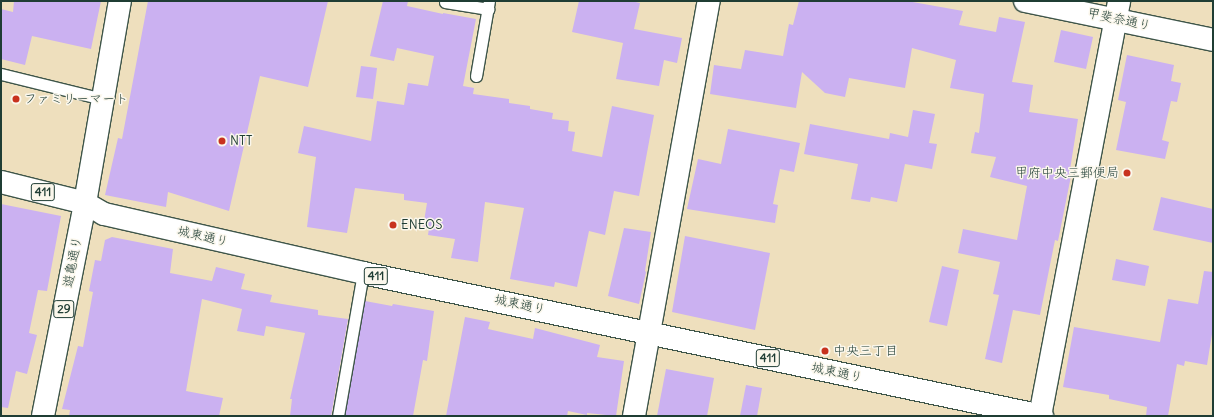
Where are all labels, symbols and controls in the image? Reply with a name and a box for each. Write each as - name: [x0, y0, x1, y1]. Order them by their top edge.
- street label: 甲斐奈通り: [1086, 6, 1152, 34]
- place label: ファミリーマート: [24, 91, 128, 107]
- marker: ファミリーマート: [11, 94, 21, 104]
- place label: NTT: [230, 133, 253, 149]
- marker: NTT: [217, 136, 227, 146]
- place label: 甲府中央三郵便局: [1015, 165, 1119, 181]
- marker: 甲府中央三郵便局: [1122, 168, 1132, 178]
- road number: 411: [30, 182, 56, 202]
- place label: ENEOS: [401, 217, 442, 233]
- marker: ENEOS: [388, 220, 398, 230]
- street label: 城東通り: [176, 224, 230, 250]
- street label: 遊亀通り: [60, 235, 86, 289]
- road number: 411: [363, 266, 389, 286]
- street label: 城東通り: [493, 292, 547, 318]
- road number: 29: [53, 299, 75, 319]
- place label: 中央三丁目: [833, 343, 898, 359]
- marker: 中央三丁目: [820, 346, 830, 356]
- road number: 411: [755, 348, 781, 368]
- street label: 城東通り: [810, 360, 864, 386]

